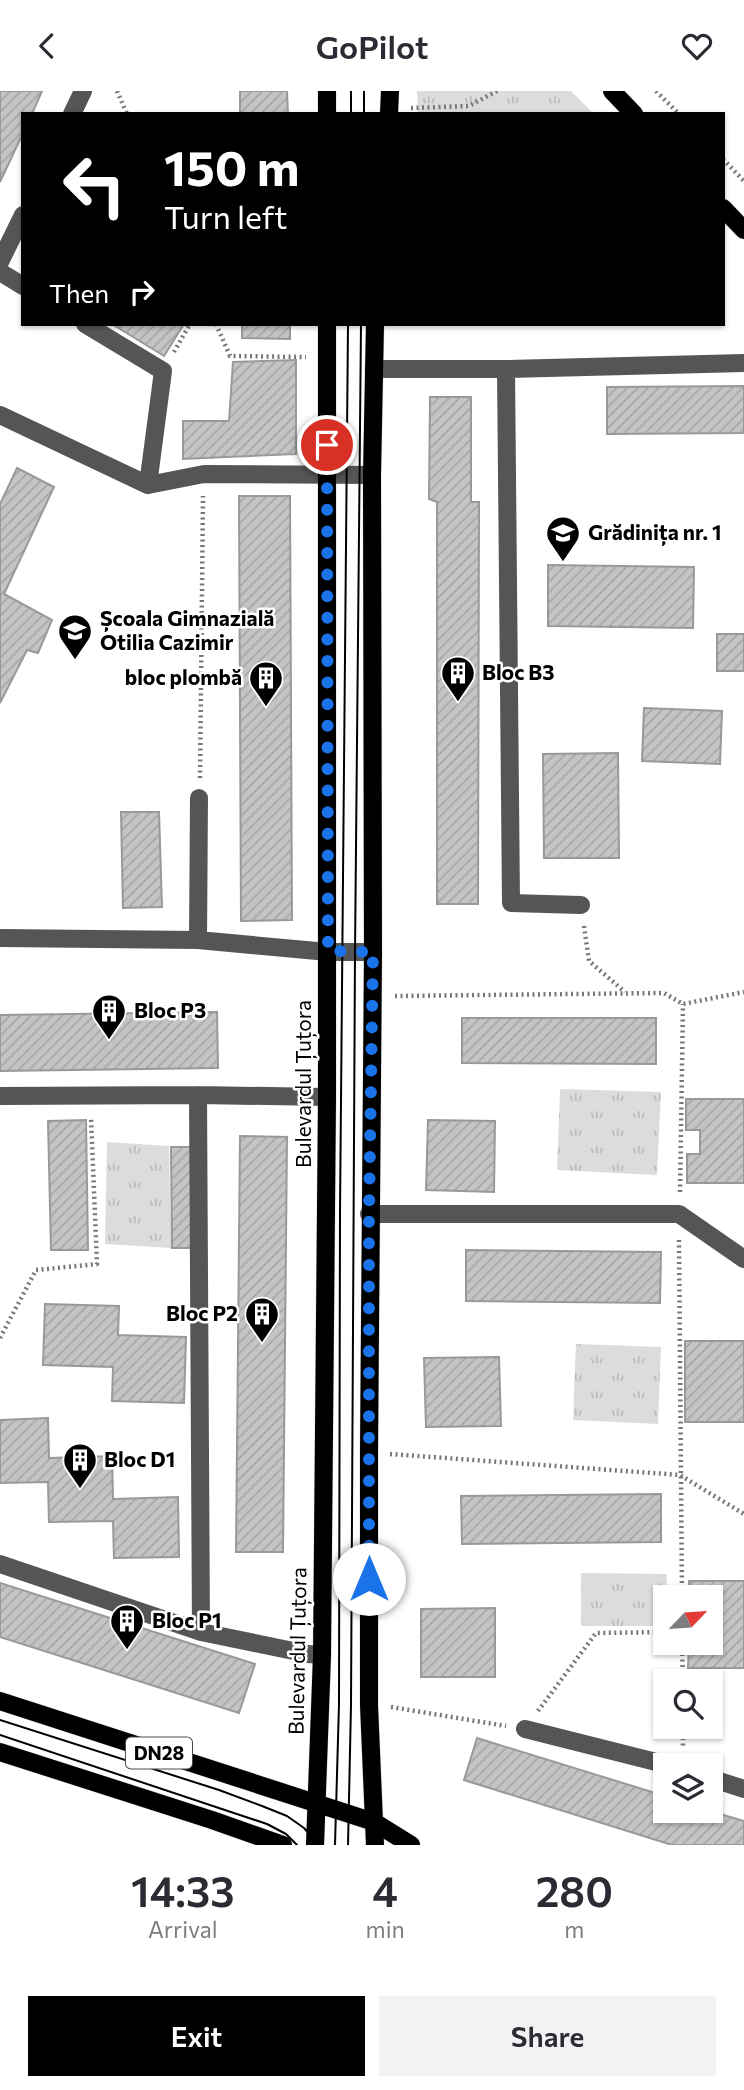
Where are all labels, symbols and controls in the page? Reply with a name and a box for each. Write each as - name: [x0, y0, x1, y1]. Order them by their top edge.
- text: GoPilot: [316, 26, 428, 66]
- icon: back: [28, 27, 66, 65]
- icon: heart: [678, 27, 716, 65]
- text: 150 m: [164, 136, 299, 196]
- icon: left: [49, 140, 140, 231]
- text: Turn left: [164, 196, 288, 236]
- icon: right: [123, 273, 161, 311]
- text: Then: [49, 277, 109, 308]
- pin: [297, 415, 357, 475]
- icon: arrive: [308, 426, 346, 464]
- school or university icon: Grădinița nr. 1: [544, 514, 582, 563]
- place label: Grădinița nr. 1: [588, 519, 722, 546]
- place label: Școala Gimnazială Otilia Cazimir: [100, 605, 274, 654]
- school or university icon: Școala Gimnazială Otilia Cazimir: [56, 612, 94, 661]
- building icon: Bloc B3: [439, 654, 477, 703]
- building icon: bloc plombă: [247, 659, 285, 708]
- place label: Bloc B3: [482, 659, 555, 684]
- place label: bloc plombă: [125, 664, 242, 689]
- building icon: Bloc P3: [90, 992, 128, 1041]
- place label: Bloc P3: [134, 997, 206, 1022]
- street label: Bulevardul Țuțora: [290, 1000, 317, 1168]
- building icon: Bloc P2: [243, 1295, 281, 1344]
- place label: Bloc P2: [166, 1300, 238, 1325]
- building icon: Bloc D1: [61, 1441, 99, 1490]
- place label: Bloc D1: [104, 1446, 175, 1471]
- position arrow: [332, 1542, 406, 1616]
- street label: Bulevardul Țuțora: [283, 1567, 312, 1735]
- north arrow: [653, 1585, 723, 1655]
- map controls: [653, 1585, 723, 1823]
- building icon: Bloc P1: [108, 1602, 146, 1651]
- place label: Bloc P1: [152, 1607, 222, 1632]
- button: search: [653, 1669, 723, 1739]
- road number: DN28: [126, 1737, 192, 1769]
- button: layers: [653, 1753, 723, 1823]
- text: 14:33: [131, 1864, 234, 1916]
- text: 4: [372, 1864, 398, 1916]
- text: 280: [536, 1864, 613, 1916]
- text: Arrival: [148, 1915, 218, 1943]
- text: min: [366, 1915, 405, 1943]
- text: m: [564, 1915, 584, 1943]
- button: Exit: [28, 1996, 365, 2076]
- button: Share: [379, 1996, 716, 2076]

